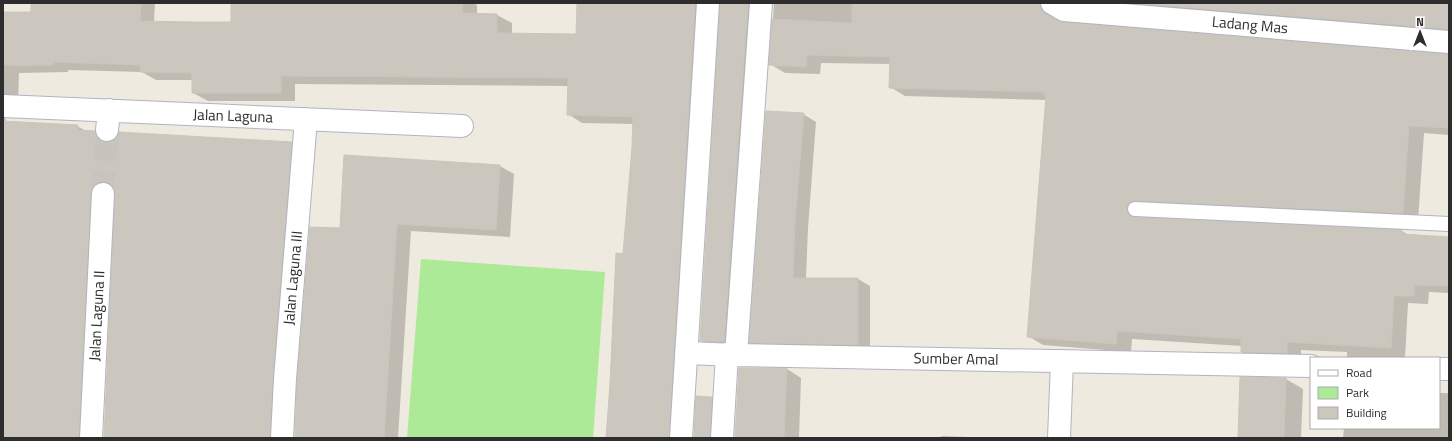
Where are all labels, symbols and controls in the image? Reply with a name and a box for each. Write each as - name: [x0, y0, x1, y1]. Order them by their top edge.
- street label: Ladang Mas: [1211, 10, 1289, 39]
- north arrow: [1400, 12, 1440, 52]
- text: N: [1416, 14, 1424, 30]
- street label: Jalan Laguna: [193, 103, 274, 128]
- street label: Jalan Laguna III: [277, 230, 308, 326]
- street label: Jalan Laguna II: [83, 270, 110, 362]
- street label: Sumber Amal: [913, 346, 999, 371]
- legend: [1310, 357, 1440, 429]
- text: Road: [1346, 363, 1372, 382]
- text: Park: [1346, 383, 1369, 402]
- text: Building: [1346, 403, 1387, 422]

